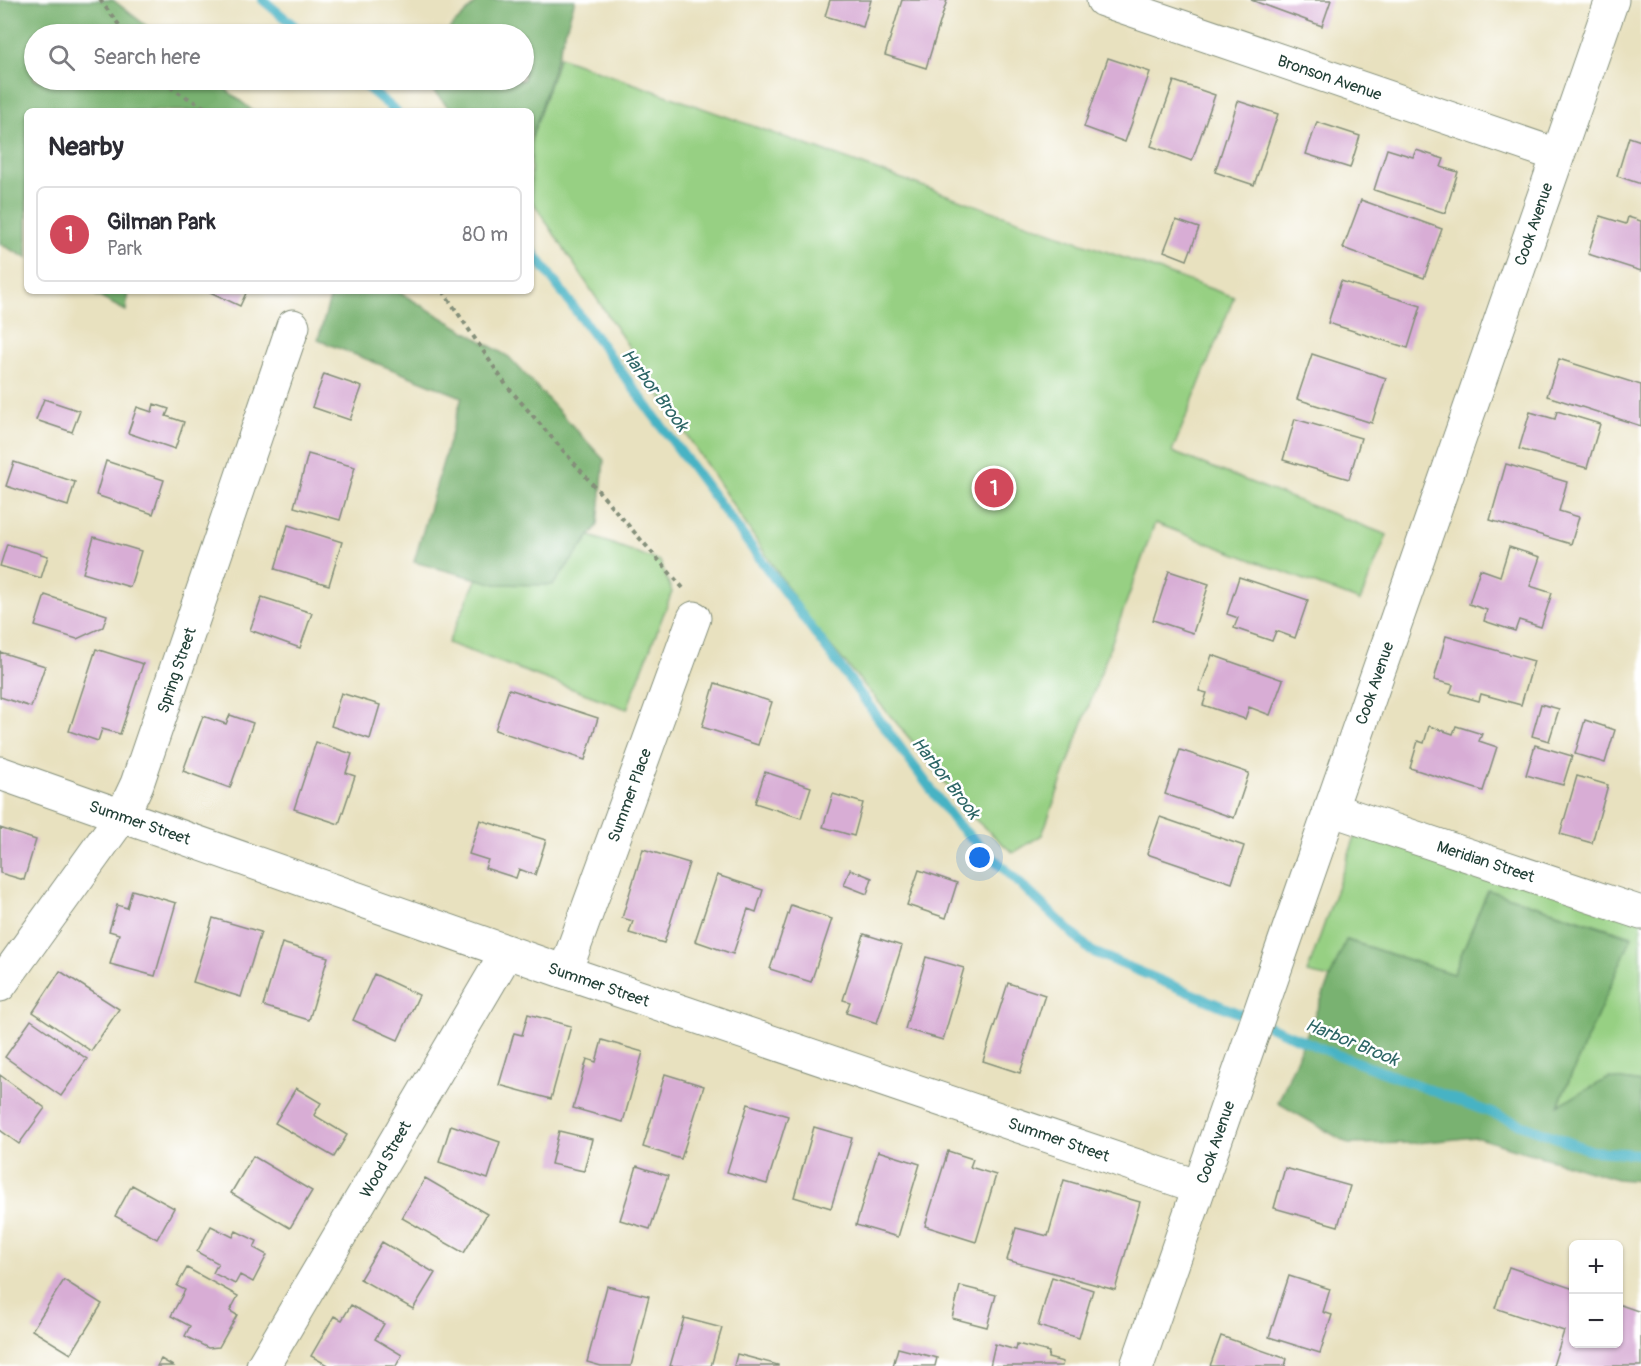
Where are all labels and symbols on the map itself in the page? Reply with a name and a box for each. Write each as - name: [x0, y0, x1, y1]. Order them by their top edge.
- street label: Bronson Avenue: [1275, 51, 1385, 105]
- street label: Cook Avenue: [1510, 180, 1557, 268]
- water label: Harbor Brook: [616, 344, 694, 438]
- pin: 1: [974, 466, 1014, 510]
- street label: Spring Street: [153, 624, 201, 716]
- street label: Cook Avenue: [1351, 639, 1398, 727]
- water label: Harbor Brook: [906, 733, 986, 825]
- street label: Summer Place: [604, 746, 656, 845]
- street label: Summer Street: [86, 796, 193, 850]
- street label: Meridian Street: [1434, 837, 1538, 887]
- your location: [965, 843, 994, 872]
- street label: Summer Street: [545, 958, 652, 1012]
- water label: Harbor Brook: [1302, 1013, 1403, 1072]
- street label: Cook Avenue: [1192, 1098, 1239, 1186]
- street label: Summer Street: [1005, 1113, 1112, 1167]
- street label: Wood Street: [356, 1117, 416, 1202]

